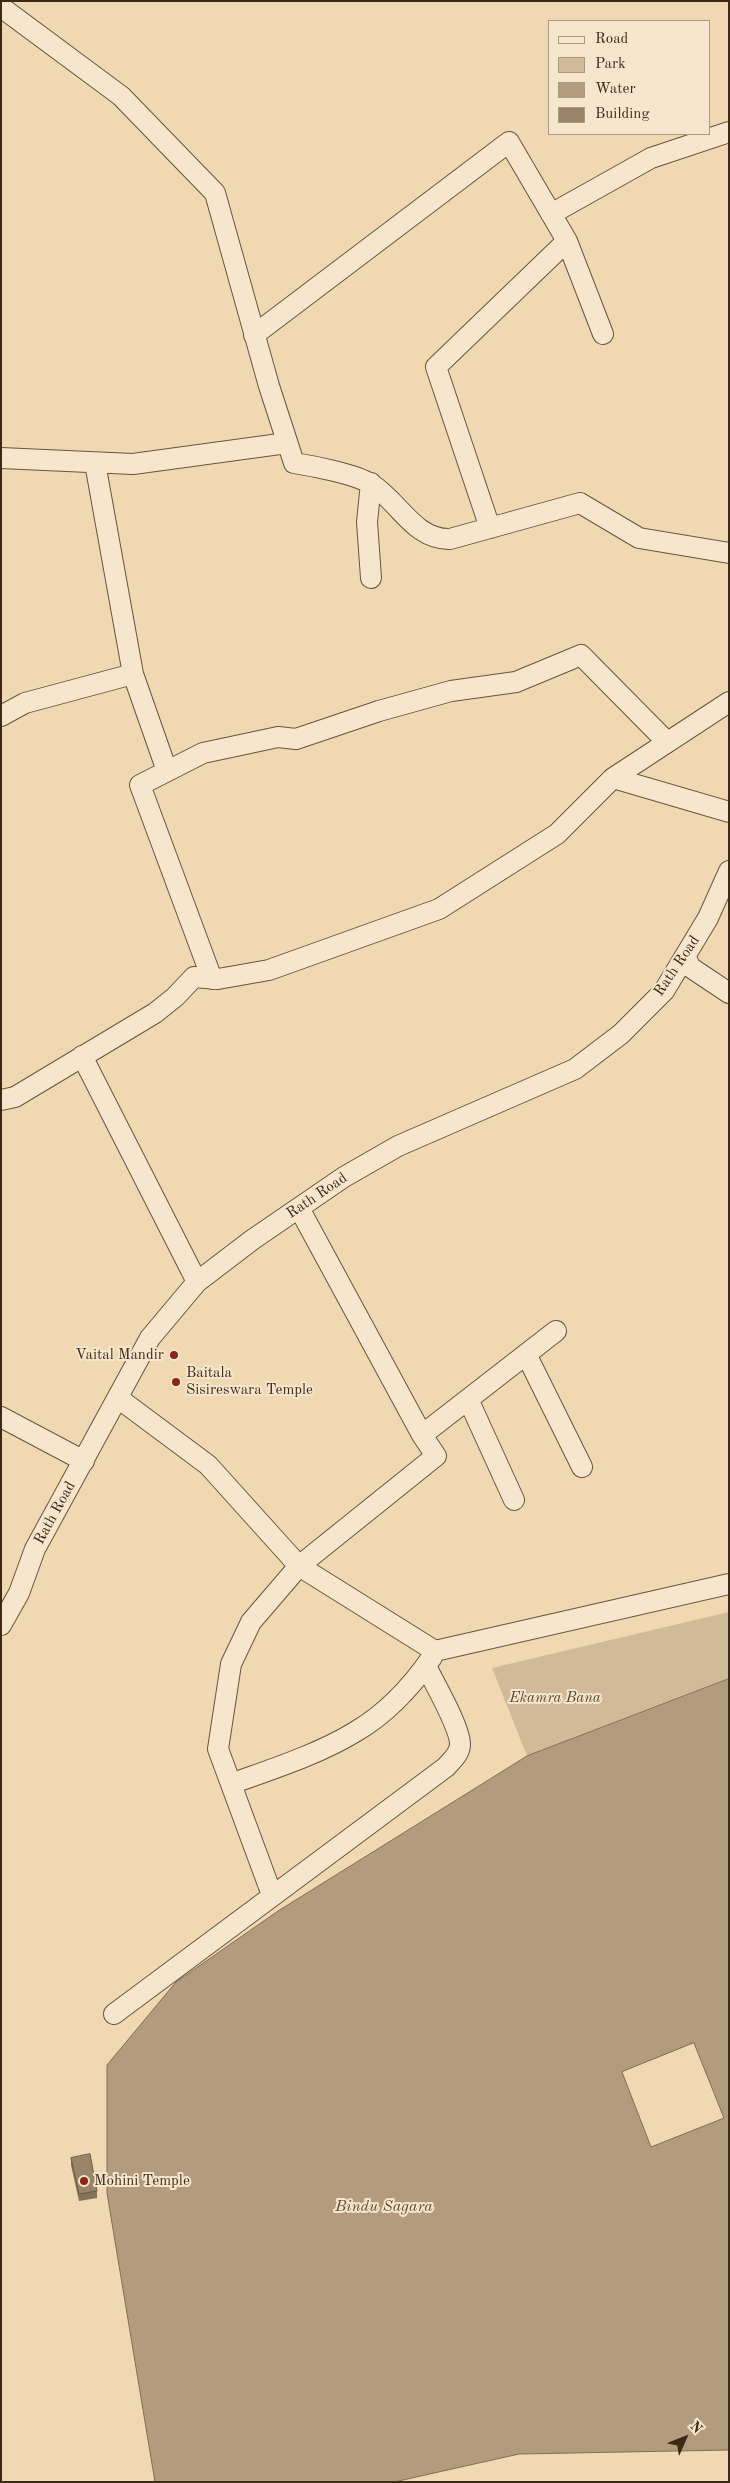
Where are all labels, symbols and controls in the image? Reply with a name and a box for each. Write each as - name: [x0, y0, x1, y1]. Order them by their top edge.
- legend: [548, 20, 710, 135]
- text: Road: [595, 32, 628, 47]
- text: Park: [595, 57, 626, 72]
- text: Water: [595, 82, 636, 97]
- text: Building: [595, 107, 650, 122]
- street label: Rath Road: [650, 932, 704, 1000]
- street label: Rath Road: [283, 1169, 351, 1223]
- place label: Vaital Mandir: [75, 1346, 164, 1364]
- marker: Vaital Mandir: [168, 1349, 180, 1361]
- place label: Baitala Sisireswara Temple: [186, 1364, 313, 1399]
- marker: Baitala Sisireswara Temple: [170, 1376, 182, 1388]
- street label: Rath Road: [30, 1478, 80, 1548]
- park label: Ekamra Bana: [509, 1689, 601, 1707]
- place label: Mohini Temple: [94, 2172, 190, 2190]
- marker: Mohini Temple: [78, 2175, 90, 2187]
- water label: Bindu Sagara: [335, 2197, 433, 2217]
- north arrow: [660, 2413, 710, 2463]
- text: N: [687, 2419, 705, 2436]

